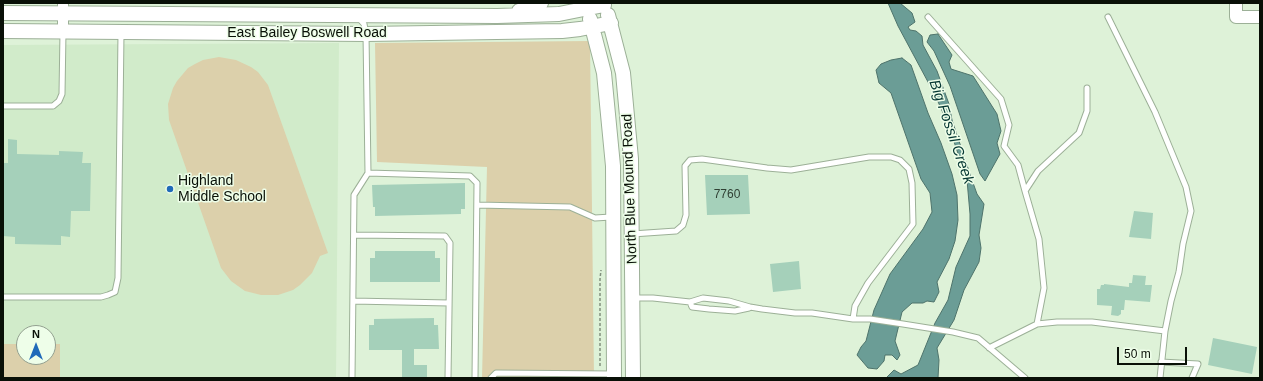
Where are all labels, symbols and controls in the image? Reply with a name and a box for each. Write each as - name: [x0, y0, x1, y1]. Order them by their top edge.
- street label: East Bailey Boswell Road: [227, 25, 387, 41]
- water label: Big Fossil Creek: [925, 77, 977, 187]
- street label: North Blue Mound Road: [619, 114, 641, 264]
- place label: Highland Middle School: [178, 173, 266, 206]
- marker: Highland Middle School: [165, 184, 175, 194]
- house number: 7760: [714, 188, 740, 202]
- north arrow: [16, 325, 56, 365]
- text: N: [32, 328, 40, 340]
- scale bar: [1119, 339, 1189, 365]
- text: 50 m: [1124, 347, 1151, 361]

